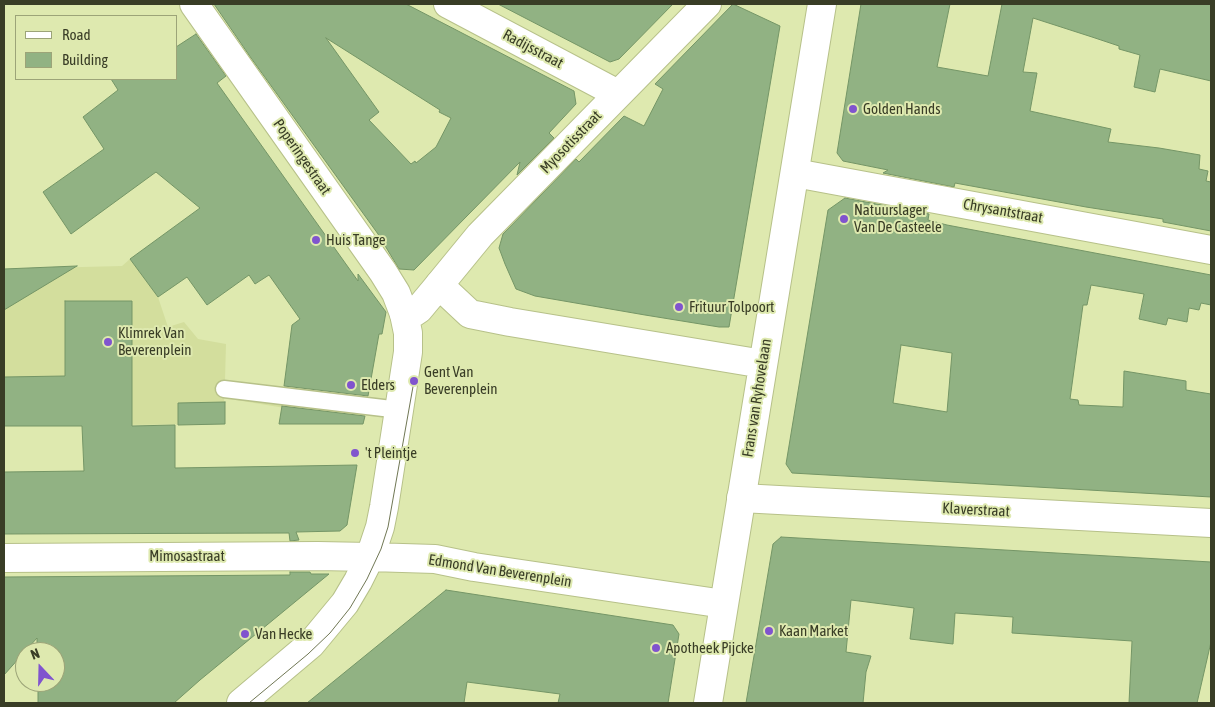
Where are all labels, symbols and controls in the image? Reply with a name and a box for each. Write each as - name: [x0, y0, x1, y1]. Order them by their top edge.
- legend: [15, 15, 178, 80]
- text: Road: [62, 26, 91, 43]
- street label: Radijsstraat: [500, 26, 566, 72]
- text: Building: [62, 51, 108, 68]
- place label: Golden Hands: [863, 100, 940, 118]
- marker: Golden Hands: [847, 103, 859, 115]
- street label: Myosotisstraat: [537, 107, 605, 177]
- street label: Poperingestraat: [269, 116, 335, 198]
- street label: Chrysantstraat: [962, 195, 1044, 227]
- place label: Natuurslager Van De Casteele: [854, 201, 942, 236]
- marker: Natuurslager Van De Casteele: [838, 213, 850, 225]
- place label: Huis Tange: [326, 231, 386, 249]
- marker: Huis Tange: [310, 234, 322, 246]
- place label: Frituur Tolpoort: [689, 298, 774, 316]
- marker: Frituur Tolpoort: [673, 301, 685, 313]
- place label: Klimrek Van Beverenplein: [118, 324, 192, 359]
- marker: Klimrek Van Beverenplein: [102, 336, 114, 348]
- street label: Frans van Ryhovelaan: [739, 337, 775, 459]
- place label: Gent Van Beverenplein: [424, 363, 498, 398]
- marker: Gent Van Beverenplein: [408, 375, 420, 387]
- place label: Elders: [361, 376, 395, 394]
- marker: Elders: [345, 379, 357, 391]
- place label: 't Pleintje: [365, 444, 417, 462]
- marker: 't Pleintje: [349, 447, 361, 459]
- street label: Klaverstraat: [942, 499, 1010, 521]
- street label: Mimosastraat: [149, 547, 225, 565]
- street label: Edmond Van Beverenplein: [427, 551, 573, 591]
- place label: Kaan Market: [779, 622, 848, 640]
- place label: Van Hecke: [255, 625, 312, 643]
- marker: Kaan Market: [763, 625, 775, 637]
- marker: Van Hecke: [239, 628, 251, 640]
- place label: Apotheek Pijcke: [666, 639, 754, 657]
- north arrow: [15, 642, 65, 692]
- marker: Apotheek Pijcke: [650, 642, 662, 654]
- text: N: [28, 645, 42, 663]

